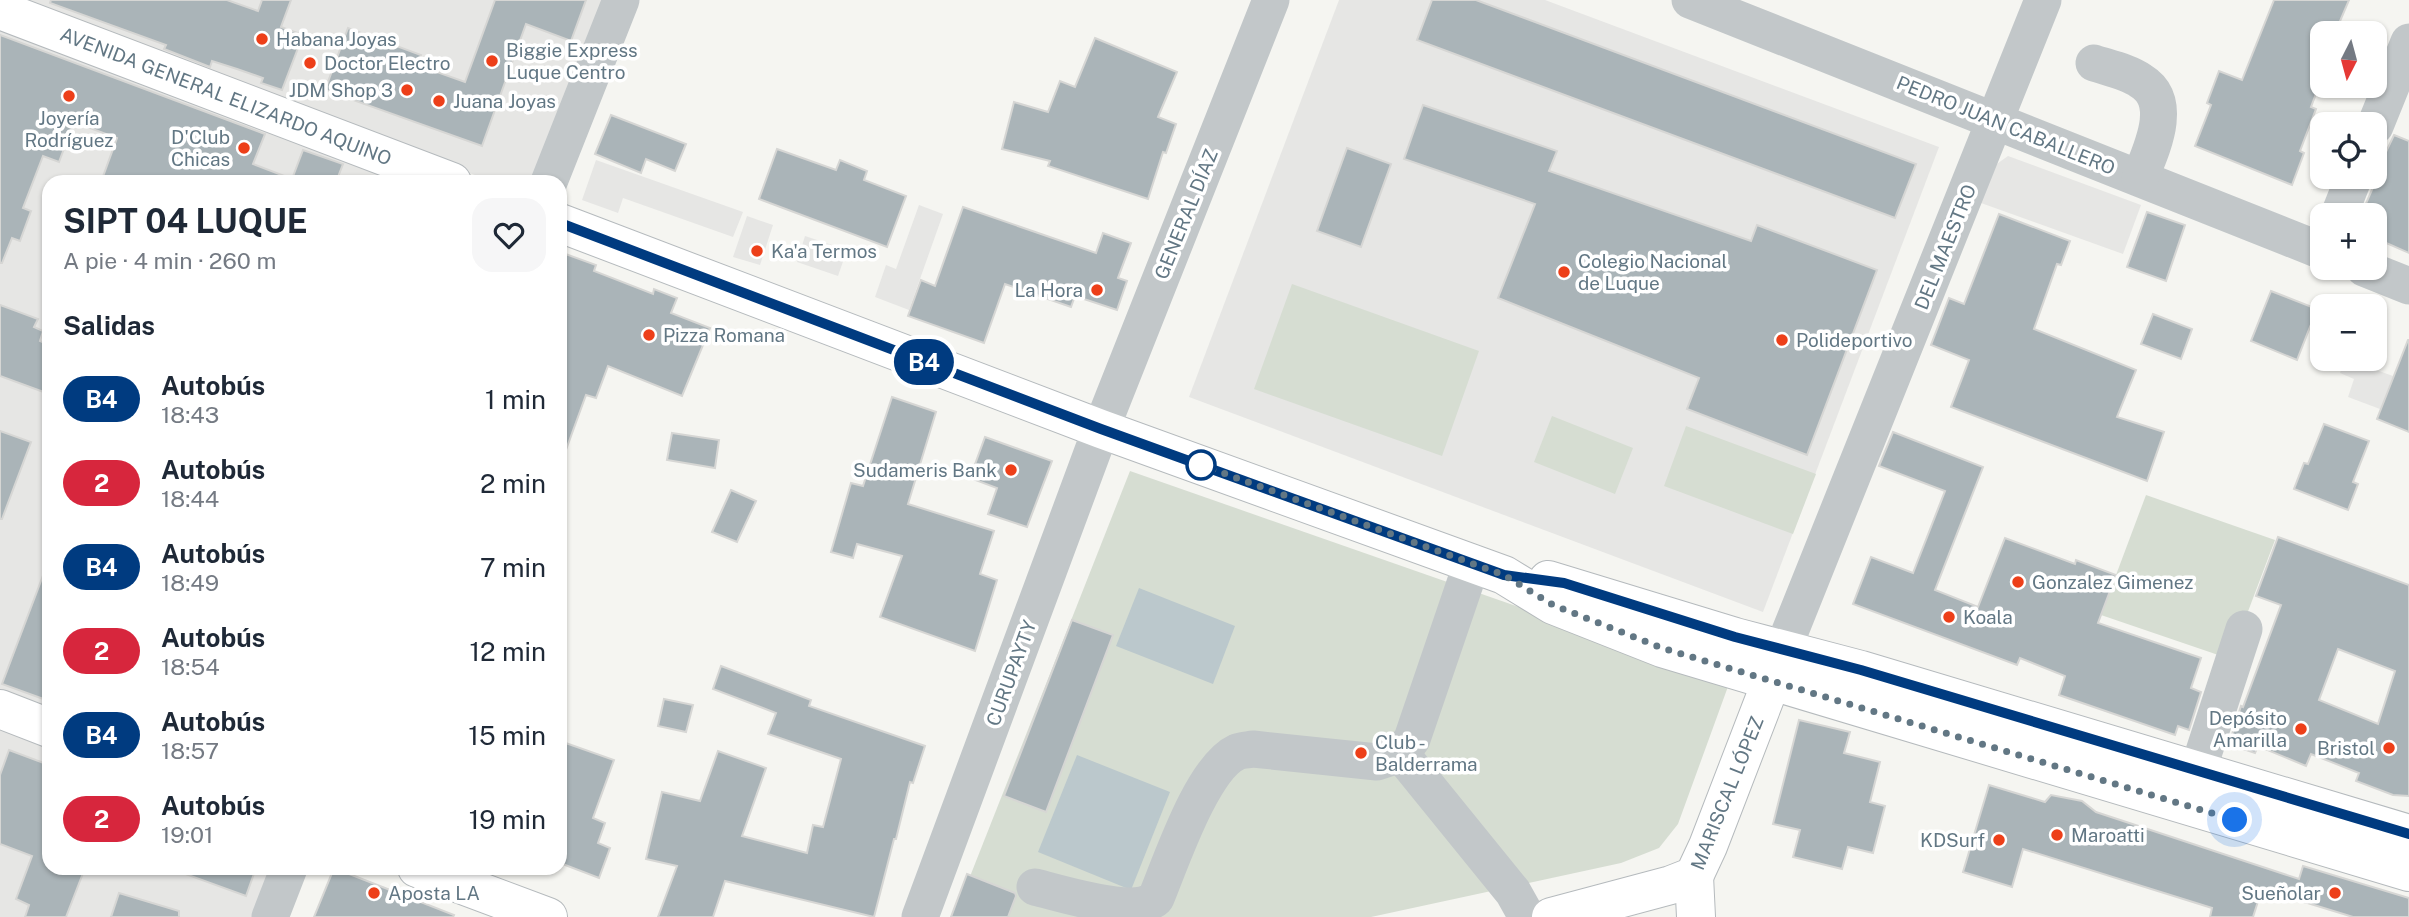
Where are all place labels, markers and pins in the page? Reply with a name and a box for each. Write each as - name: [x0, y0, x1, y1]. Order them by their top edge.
- place label: Habana Joyas: [276, 28, 397, 50]
- marker: Habana Joyas: [254, 31, 270, 47]
- place label: Biggie Express Luque Centro: [506, 39, 638, 83]
- place label: Doctor Electro: [324, 52, 451, 74]
- marker: Biggie Express Luque Centro: [484, 53, 500, 69]
- marker: Doctor Electro: [302, 55, 318, 71]
- place label: JDM Shop 3: [289, 79, 393, 101]
- marker: JDM Shop 3: [399, 82, 415, 98]
- marker: Joyería Rodríguez: [61, 88, 77, 104]
- place label: Juana Joyas: [453, 90, 556, 112]
- marker: Juana Joyas: [431, 93, 447, 109]
- place label: Joyería Rodríguez: [25, 107, 113, 151]
- place label: D'Club Chicas: [171, 126, 230, 170]
- marker: D'Club Chicas: [236, 140, 252, 156]
- place label: Ka'a Termos: [771, 240, 877, 262]
- marker: Ka'a Termos: [749, 243, 765, 259]
- place label: Colegio Nacional de Luque: [1578, 250, 1727, 294]
- marker: Colegio Nacional de Luque: [1556, 264, 1572, 280]
- place label: La Hora: [1014, 279, 1083, 301]
- marker: La Hora: [1089, 282, 1105, 298]
- place label: Pizza Romana: [663, 324, 785, 346]
- marker: Pizza Romana: [641, 327, 657, 343]
- place label: Polideportivo: [1796, 329, 1913, 351]
- marker: Polideportivo: [1774, 332, 1790, 348]
- unlabelled marker: [1186, 450, 1216, 480]
- place label: Sudameris Bank: [853, 459, 997, 481]
- marker: Sudameris Bank: [1003, 462, 1019, 478]
- place label: Gonzalez Gimenez: [2032, 571, 2194, 593]
- marker: Gonzalez Gimenez: [2010, 574, 2026, 590]
- place label: Koala: [1963, 606, 2013, 628]
- marker: Koala: [1941, 609, 1957, 625]
- place label: Depósito Amarilla: [2209, 707, 2287, 751]
- marker: Depósito Amarilla: [2293, 721, 2309, 737]
- place label: Club - Balderrama: [1375, 731, 1478, 775]
- place label: Bristol: [2317, 737, 2375, 759]
- marker: Bristol: [2381, 740, 2397, 756]
- marker: Club - Balderrama: [1353, 745, 1369, 761]
- place label: Maroatti: [2071, 824, 2145, 846]
- marker: Maroatti: [2049, 827, 2065, 843]
- place label: KDSurf: [1920, 829, 1985, 851]
- marker: KDSurf: [1991, 832, 2007, 848]
- place label: Aposta LA: [388, 882, 480, 904]
- place label: Sueñolar: [2241, 882, 2321, 904]
- marker: Aposta LA: [366, 885, 382, 901]
- marker: Sueñolar: [2327, 885, 2343, 901]

